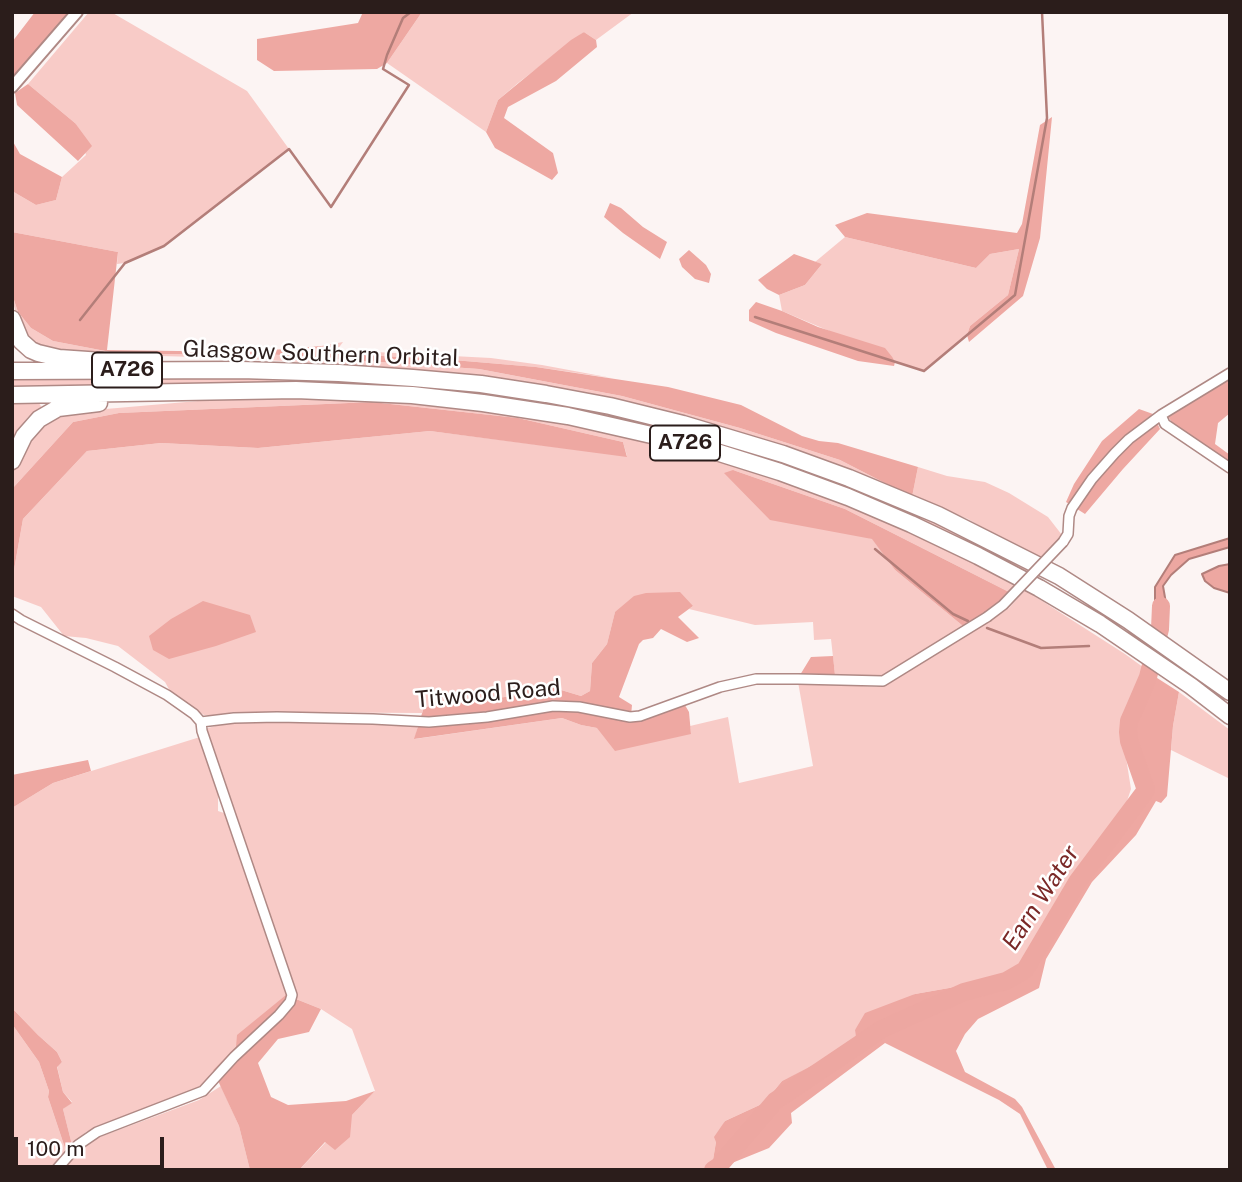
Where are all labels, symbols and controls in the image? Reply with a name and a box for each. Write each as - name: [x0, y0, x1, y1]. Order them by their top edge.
- street label: Glasgow Southern Orbital: [182, 335, 460, 373]
- road number: A726: [92, 352, 162, 388]
- road number: A726: [650, 426, 720, 460]
- street label: Titwood Road: [414, 674, 562, 714]
- water label: Earn Water: [996, 840, 1086, 956]
- scale bar: [18, 1122, 168, 1166]
- text: 100 m: [27, 1136, 84, 1161]

